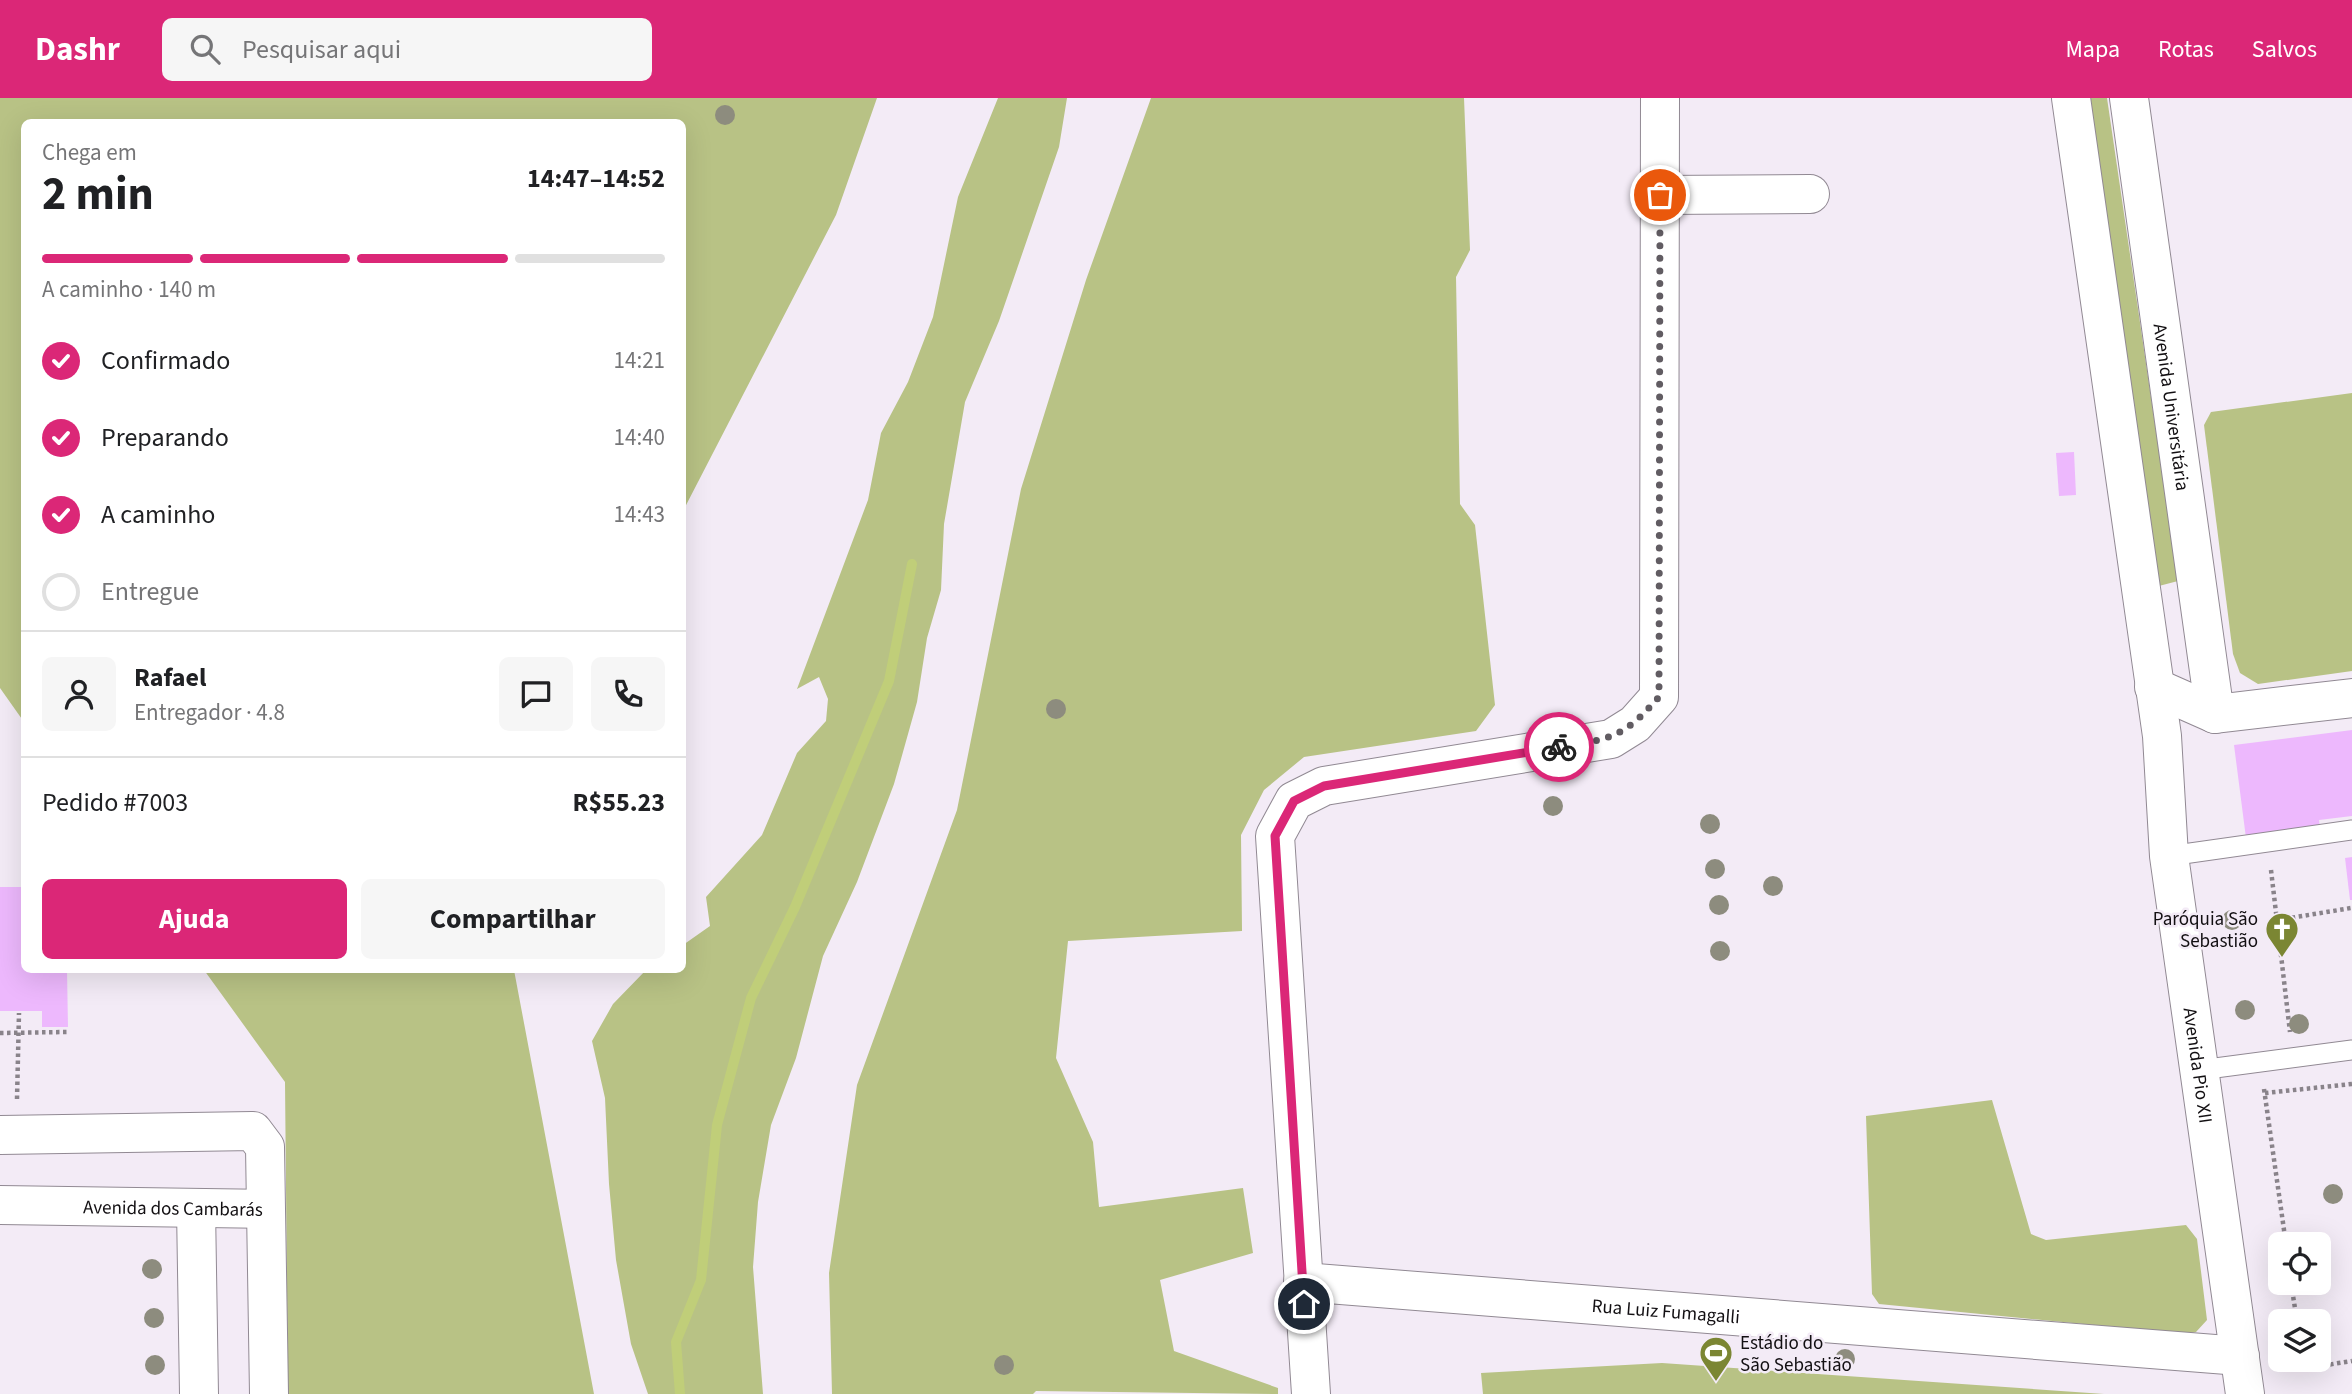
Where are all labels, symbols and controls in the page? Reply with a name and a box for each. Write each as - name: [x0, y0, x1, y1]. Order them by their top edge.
- search box: [162, 18, 652, 81]
- text: Dashr: [35, 26, 120, 73]
- icon: search: [186, 30, 224, 68]
- text: Pesquisar aqui: [242, 31, 401, 68]
- text: Mapa: [2065, 32, 2120, 67]
- text: Rotas: [2158, 32, 2214, 67]
- text: Salvos: [2252, 32, 2317, 67]
- text: Chega em: [42, 136, 137, 169]
- text: 14:47–14:52: [527, 160, 665, 197]
- text: 2 min: [42, 162, 154, 227]
- pin: [1630, 165, 1690, 225]
- icon: bag: [1641, 176, 1679, 214]
- text: A caminho · 140 m: [42, 273, 216, 306]
- street label: Avenida Universitária: [2146, 322, 2196, 493]
- icon: check: [42, 342, 80, 380]
- text: Confirmado: [101, 342, 230, 379]
- text: 14:21: [614, 344, 665, 377]
- icon: check: [42, 419, 80, 457]
- text: Preparando: [101, 419, 229, 456]
- text: 14:40: [614, 421, 665, 454]
- icon: check: [42, 496, 80, 534]
- text: A caminho: [101, 496, 215, 533]
- text: 14:43: [614, 498, 665, 531]
- text: Entregue: [101, 573, 199, 610]
- button: person: [42, 657, 116, 731]
- button: chat: [499, 657, 573, 731]
- button: phone: [591, 657, 665, 731]
- text: Rafael: [134, 659, 206, 696]
- text: Entregador · 4.8: [134, 696, 285, 729]
- courier: [1524, 712, 1594, 782]
- icon: bike: [1540, 728, 1578, 766]
- text: Pedido #7003: [42, 784, 188, 821]
- text: R$55.23: [573, 784, 665, 821]
- button: Ajuda: [42, 879, 347, 959]
- button: Compartilhar: [361, 879, 665, 959]
- place label: Paróquia São Sebastião: [2153, 906, 2258, 955]
- church icon: Paróquia São Sebastião: [2263, 910, 2301, 959]
- street label: Avenida Pio XII: [2176, 1006, 2219, 1125]
- street label: Avenida dos Cambarás: [83, 1194, 263, 1224]
- map controls: [2268, 1232, 2331, 1372]
- button: locate: [2268, 1232, 2331, 1295]
- pin: [1274, 1274, 1334, 1334]
- icon: home: [1285, 1285, 1323, 1323]
- street label: Rua Luiz Fumagalli: [1591, 1293, 1741, 1331]
- button: layers: [2268, 1309, 2331, 1372]
- place label: Estádio do São Sebastião: [1740, 1330, 1852, 1379]
- sports icon: Estádio do São Sebastião: [1697, 1334, 1735, 1383]

